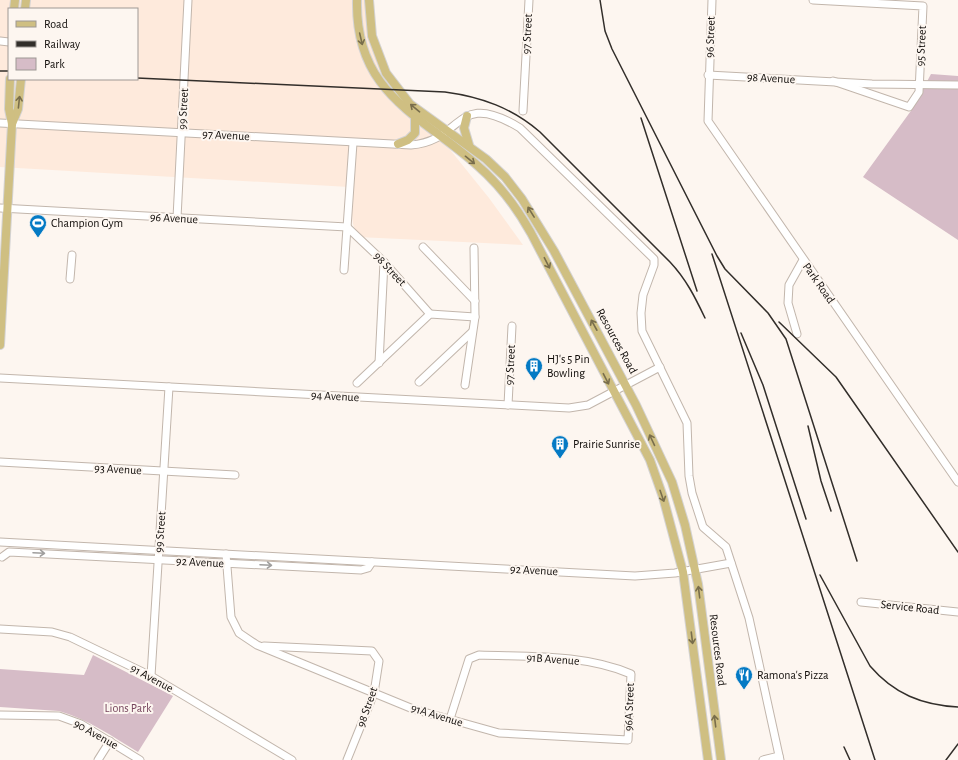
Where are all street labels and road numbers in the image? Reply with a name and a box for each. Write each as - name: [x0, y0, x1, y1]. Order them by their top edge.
- street label: 97 Street: [520, 13, 534, 55]
- street label: 96 Street: [703, 16, 717, 58]
- street label: 95 Street: [914, 25, 928, 67]
- street label: 98 Avenue: [747, 71, 795, 85]
- street label: 99 Street: [176, 88, 190, 130]
- street label: 97 Avenue: [202, 128, 250, 142]
- street label: 96 Avenue: [150, 211, 198, 225]
- street label: 98 Street: [371, 250, 409, 288]
- street label: Park Road: [801, 260, 837, 306]
- street label: Resources Road: [594, 306, 640, 376]
- street label: 97 Street: [503, 344, 517, 386]
- street label: 94 Avenue: [311, 389, 359, 403]
- street label: 93 Avenue: [94, 462, 142, 476]
- street label: 99 Street: [153, 511, 167, 553]
- street label: 92 Avenue: [176, 555, 224, 569]
- street label: 92 Avenue: [510, 563, 558, 577]
- street label: Service Road: [880, 598, 940, 616]
- street label: Resources Road: [708, 613, 728, 687]
- street label: 91B Avenue: [526, 651, 580, 667]
- street label: 91 Avenue: [129, 662, 175, 694]
- street label: 96A Street: [622, 682, 636, 731]
- street label: 98 Street: [355, 685, 379, 729]
- street label: 91A Avenue: [410, 701, 464, 729]
- street label: 90 Avenue: [72, 717, 120, 751]

